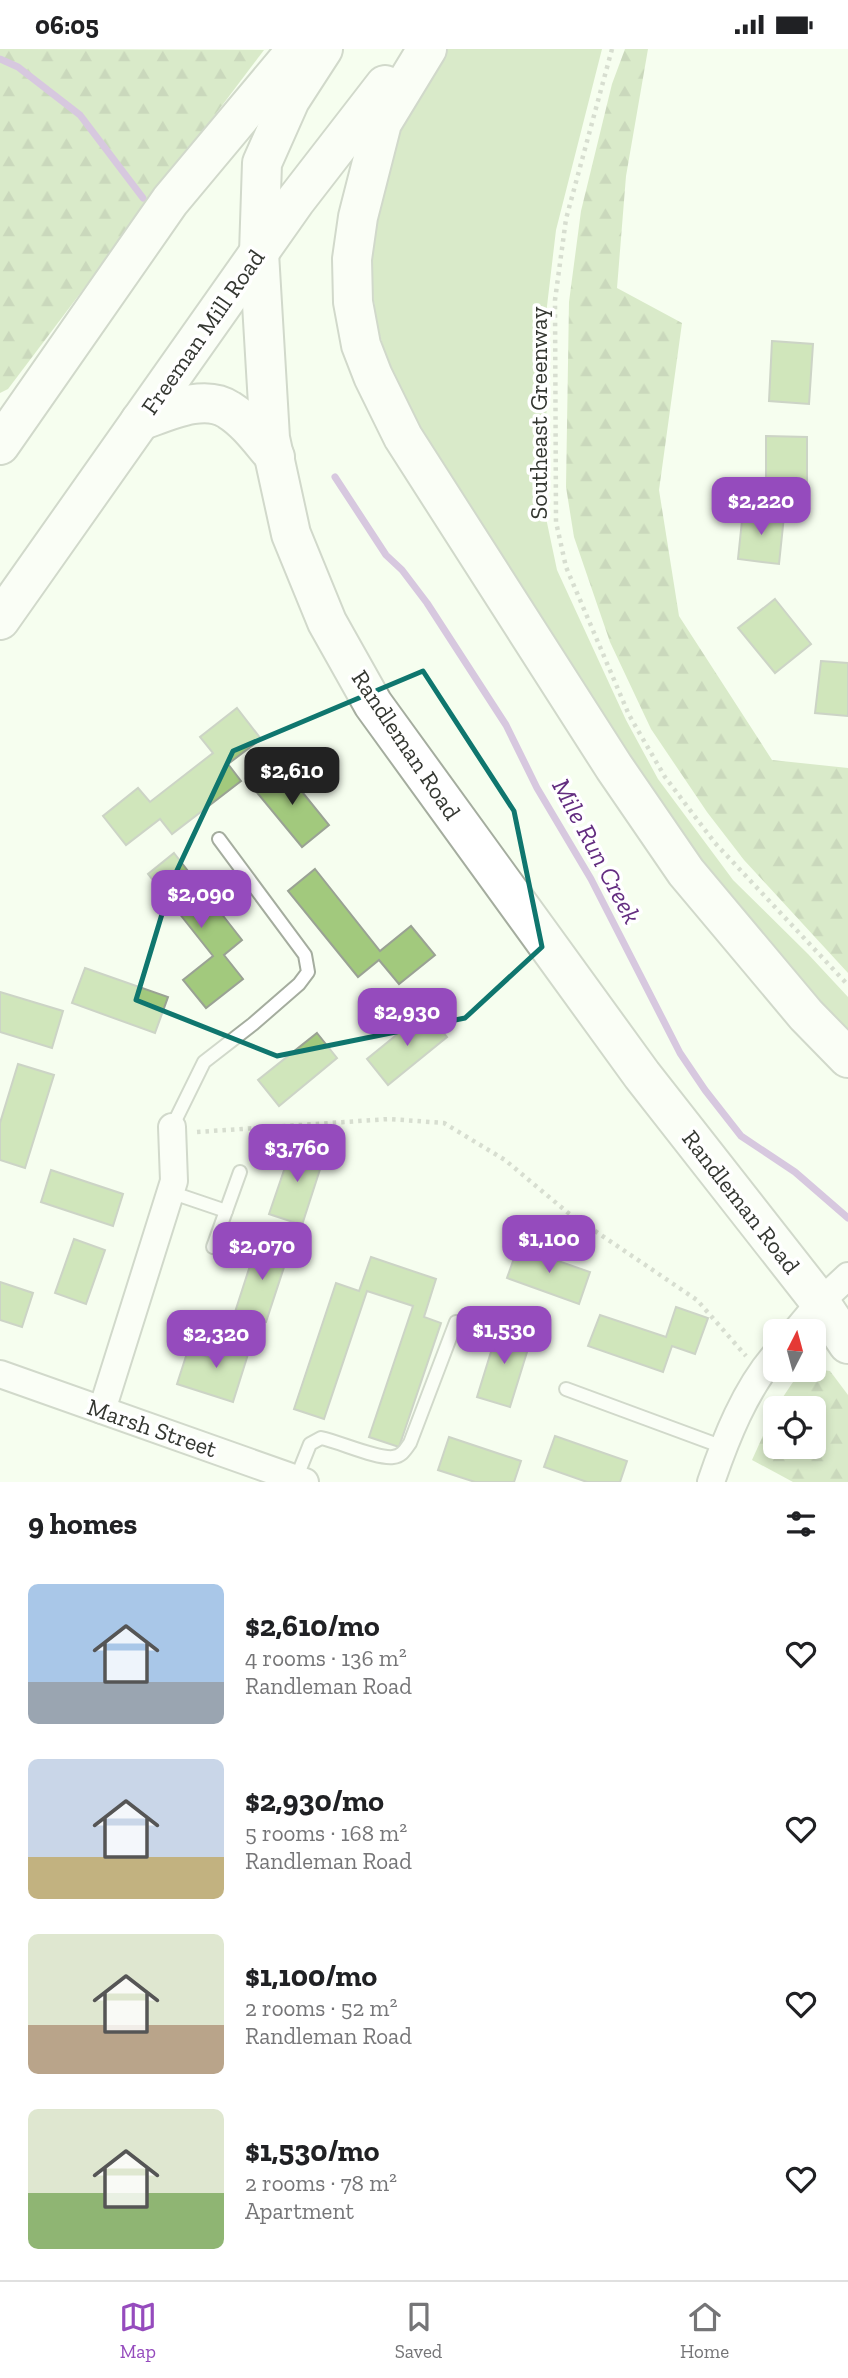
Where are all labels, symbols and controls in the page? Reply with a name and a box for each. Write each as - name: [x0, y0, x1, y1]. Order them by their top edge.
- text: 06:05: [35, 9, 99, 41]
- street label: Freeman Mill Road: [135, 243, 270, 420]
- street label: Southeast Greenway: [524, 306, 553, 519]
- pin: $2,220: [704, 477, 818, 537]
- text: $2,220: [728, 486, 794, 514]
- street label: Randleman Road: [346, 664, 467, 825]
- pin: $2,610: [235, 747, 349, 807]
- text: $2,610: [260, 756, 324, 784]
- water label: Mile Run Creek: [545, 773, 649, 929]
- pin: $2,090: [144, 871, 258, 930]
- text: $2,090: [167, 879, 235, 907]
- pin: $2,930: [350, 989, 464, 1048]
- text: $2,930: [374, 997, 440, 1025]
- street label: Randleman Road: [676, 1124, 806, 1279]
- pin: $3,760: [240, 1125, 354, 1184]
- text: $3,760: [265, 1133, 330, 1161]
- pin: $1,100: [492, 1215, 606, 1275]
- pin: $2,070: [205, 1223, 319, 1282]
- text: $1,100: [518, 1224, 580, 1252]
- text: $2,070: [229, 1231, 295, 1259]
- pin: $1,530: [447, 1307, 561, 1366]
- pin: $2,320: [159, 1311, 273, 1370]
- text: $1,530: [472, 1315, 536, 1343]
- text: $2,320: [183, 1319, 249, 1347]
- north arrow: [763, 1319, 826, 1383]
- map controls: [763, 1319, 826, 1459]
- street label: Marsh Street: [84, 1392, 221, 1463]
- button: locate: [763, 1396, 826, 1459]
- icon: filters: [782, 1505, 820, 1543]
- text: 9 homes: [28, 1506, 137, 1542]
- text: $2,610/mo: [245, 1608, 380, 1644]
- icon: home: [84, 1612, 168, 1696]
- icon: heart: [782, 1635, 820, 1673]
- text: 4 rooms · 136 m²: [245, 1644, 407, 1672]
- text: Randleman Road: [245, 1672, 412, 1700]
- text: $2,930/mo: [245, 1783, 384, 1819]
- icon: home: [84, 1787, 168, 1871]
- icon: heart: [782, 1810, 820, 1848]
- text: 5 rooms · 168 m²: [245, 1819, 407, 1847]
- text: Randleman Road: [245, 1847, 412, 1875]
- text: $1,100/mo: [245, 1958, 377, 1994]
- icon: home: [84, 1962, 168, 2046]
- icon: heart: [782, 1985, 820, 2023]
- text: 2 rooms · 52 m²: [245, 1994, 397, 2022]
- text: Randleman Road: [245, 2022, 412, 2050]
- text: $1,530/mo: [245, 2133, 380, 2169]
- icon: home: [84, 2137, 168, 2221]
- icon: heart: [782, 2160, 820, 2198]
- text: 2 rooms · 78 m²: [245, 2169, 397, 2197]
- text: Apartment: [245, 2197, 354, 2225]
- tab: Map: [119, 2298, 157, 2363]
- tab: Saved: [395, 2298, 442, 2363]
- tab: Home: [680, 2298, 729, 2363]

